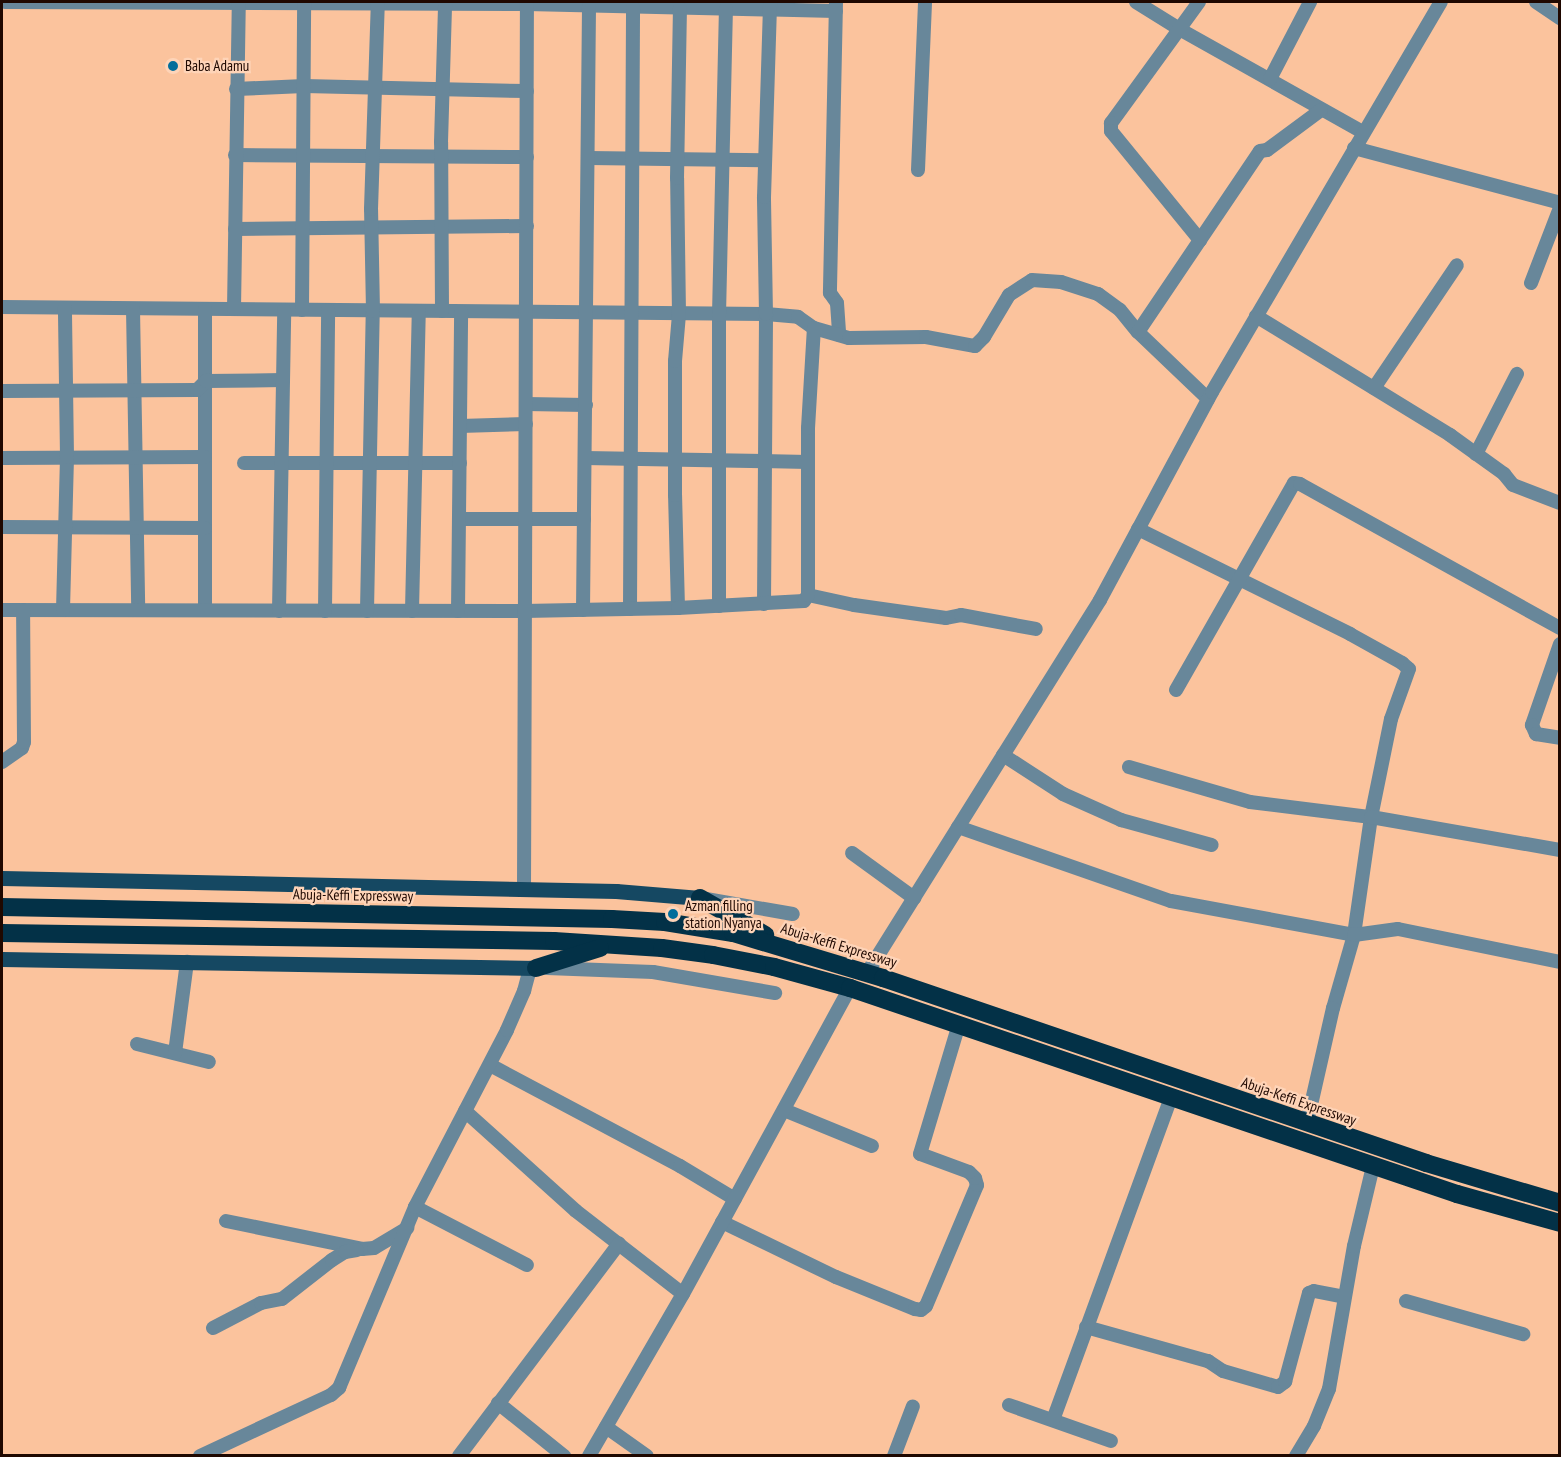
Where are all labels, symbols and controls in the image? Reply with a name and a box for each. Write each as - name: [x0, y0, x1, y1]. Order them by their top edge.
- place label: Baba Adamu: [185, 57, 250, 75]
- marker: Baba Adamu: [166, 59, 180, 73]
- street label: Abuja-Keffi Expressway: [293, 885, 413, 905]
- place label: Azman filling station Nyanya: [685, 896, 762, 931]
- marker: Azman filling station Nyanya: [666, 907, 680, 921]
- street label: Abuja-Keffi Expressway: [779, 919, 899, 971]
- street label: Abuja-Keffi Expressway: [1239, 1073, 1359, 1129]

